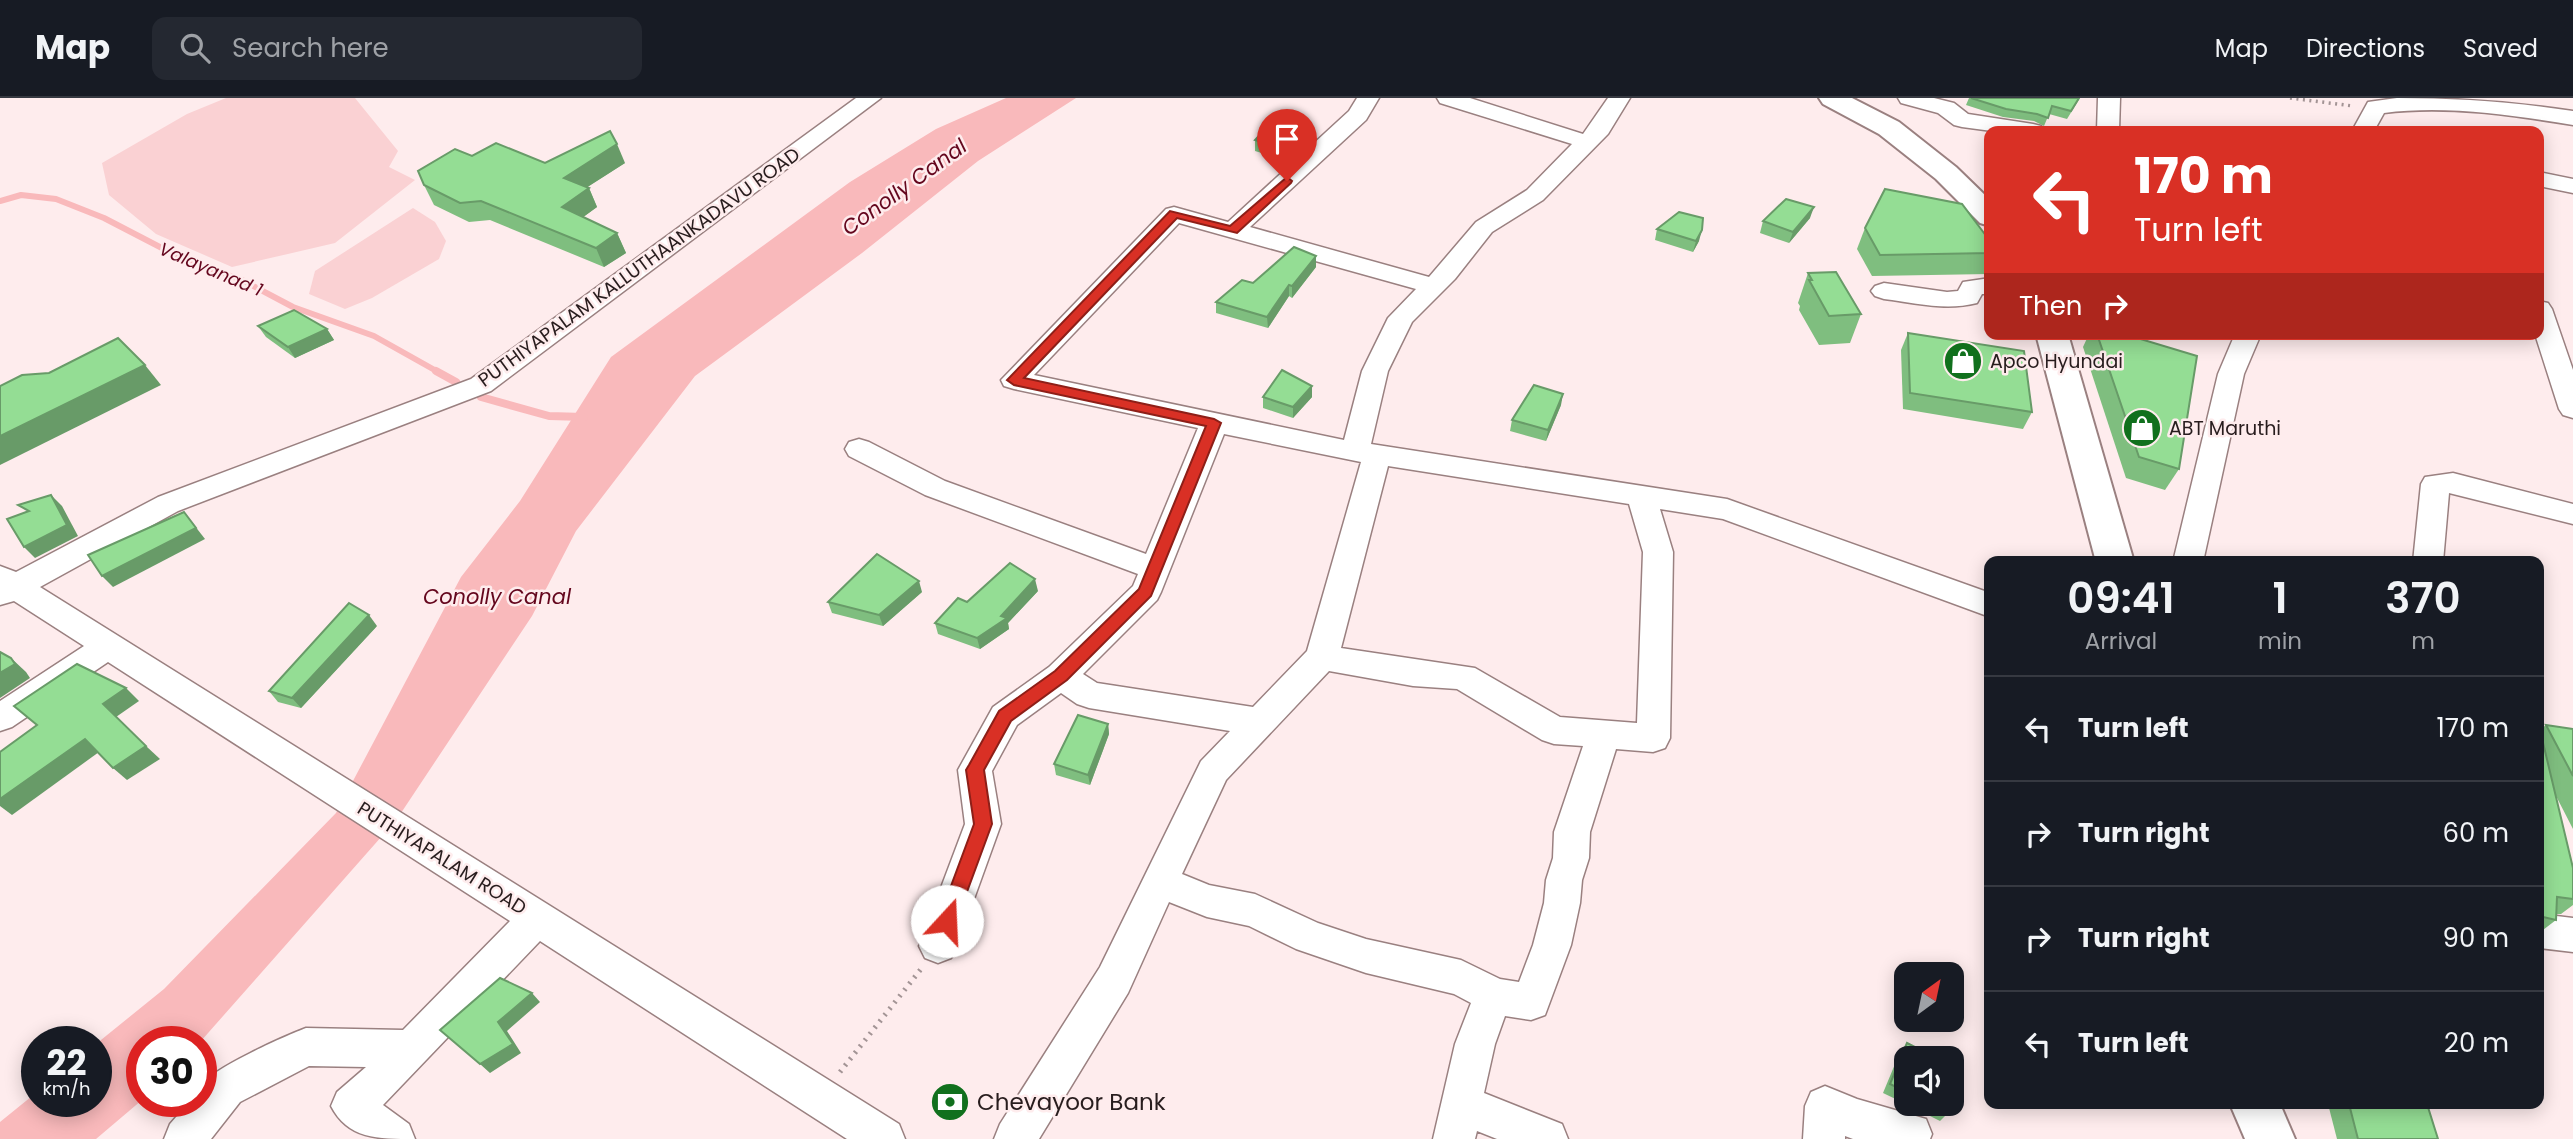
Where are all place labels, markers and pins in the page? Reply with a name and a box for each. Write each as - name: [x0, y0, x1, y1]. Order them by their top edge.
- pin: [1257, 109, 1317, 181]
- shop icon: Apco Hyundai: [1942, 340, 1984, 382]
- place label: Apco Hyundai: [1990, 348, 2123, 375]
- shop icon: ABT Maruthi: [2121, 407, 2163, 449]
- place label: ABT Maruthi: [2169, 415, 2281, 442]
- bank icon: Chevayoor Bank: [929, 1081, 971, 1123]
- place label: Chevayoor Bank: [977, 1086, 1166, 1118]

